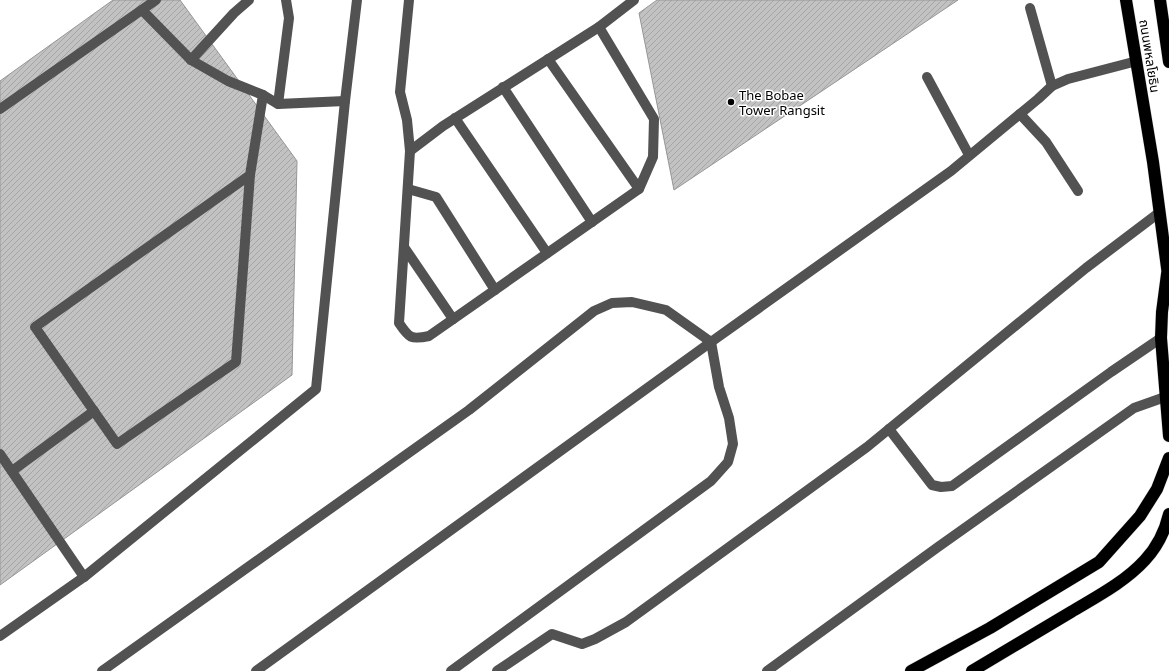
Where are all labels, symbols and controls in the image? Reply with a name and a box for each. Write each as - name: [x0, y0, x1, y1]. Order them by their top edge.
- street label: ถนนพหลโยธิน: [1135, 18, 1165, 94]
- place label: The Bobae Tower Rangsit: [739, 86, 825, 119]
- marker: The Bobae Tower Rangsit: [726, 97, 736, 107]

